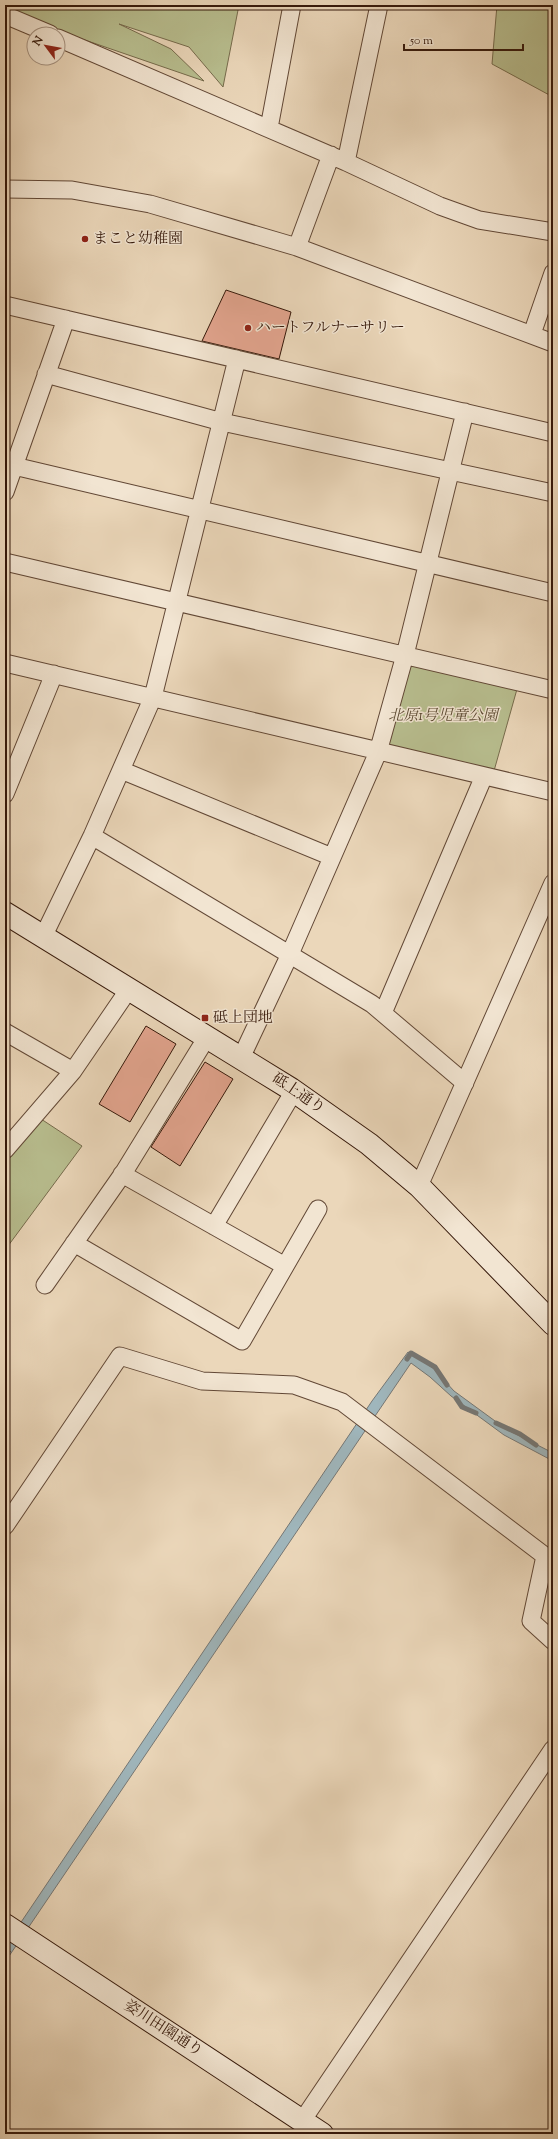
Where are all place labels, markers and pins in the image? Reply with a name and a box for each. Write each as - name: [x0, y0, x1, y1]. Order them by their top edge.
- place label: まこと幼稚園: [93, 229, 183, 250]
- marker: まこと幼稚園: [80, 234, 90, 244]
- place label: ハートフルナーサリー: [256, 318, 405, 339]
- marker: ハートフルナーサリー: [243, 323, 253, 333]
- place label: 砥上団地: [213, 1008, 273, 1029]
- marker: 砥上団地: [200, 1013, 210, 1023]

